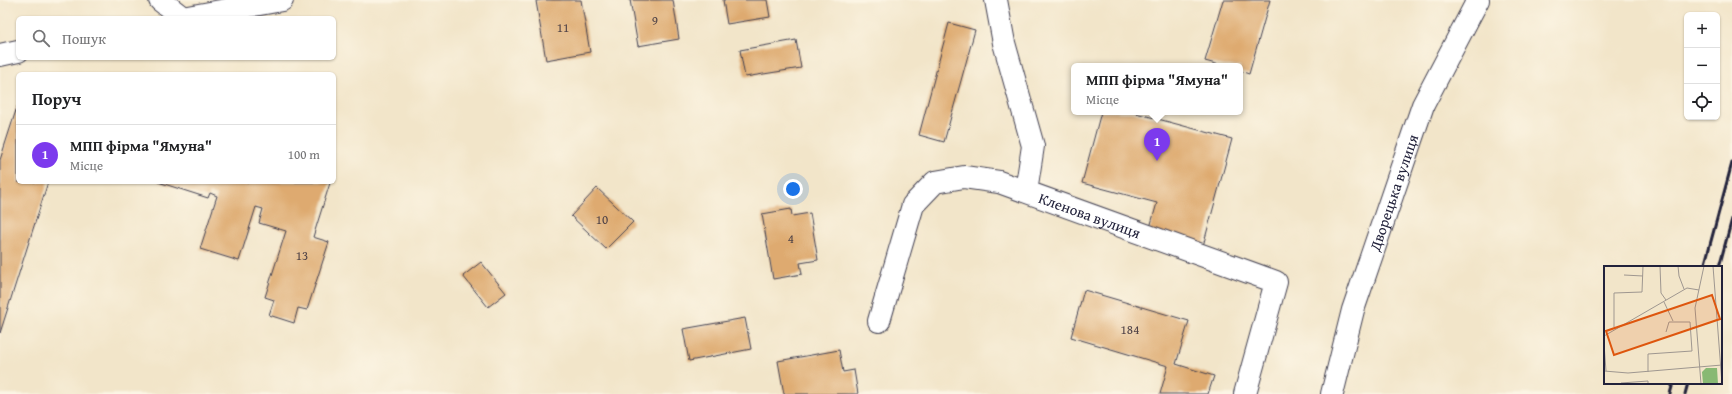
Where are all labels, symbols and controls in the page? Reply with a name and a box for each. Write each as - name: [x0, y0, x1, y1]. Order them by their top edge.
- house number: 9: [652, 11, 658, 30]
- map controls: [1684, 12, 1720, 120]
- button: +: [1684, 12, 1720, 48]
- search box: [16, 16, 336, 60]
- house number: 11: [557, 18, 569, 37]
- icon: search: [30, 27, 52, 49]
- text: Пошук: [62, 28, 106, 49]
- button: −: [1684, 48, 1720, 84]
- popup: [1071, 63, 1243, 115]
- text: МПП фірма "Ямуна": [1086, 69, 1228, 90]
- button: locate: [1684, 84, 1720, 120]
- text: Поруч: [32, 86, 81, 111]
- text: Місце: [1086, 90, 1119, 109]
- pin: 1: [1144, 128, 1170, 161]
- street label: Дворецька вулиця: [1363, 131, 1423, 254]
- text: МПП фірма "Ямуна": [70, 135, 212, 156]
- text: 1: [42, 145, 48, 164]
- text: 100 m: [288, 145, 320, 164]
- text: Місце: [70, 156, 103, 175]
- your location: [783, 179, 803, 199]
- street label: Кленова вулиця: [1036, 187, 1144, 243]
- house number: 10: [596, 210, 608, 229]
- house number: 4: [788, 229, 794, 248]
- house number: 13: [296, 246, 308, 265]
- inset map: [1604, 266, 1722, 384]
- house number: 184: [1121, 320, 1139, 339]

